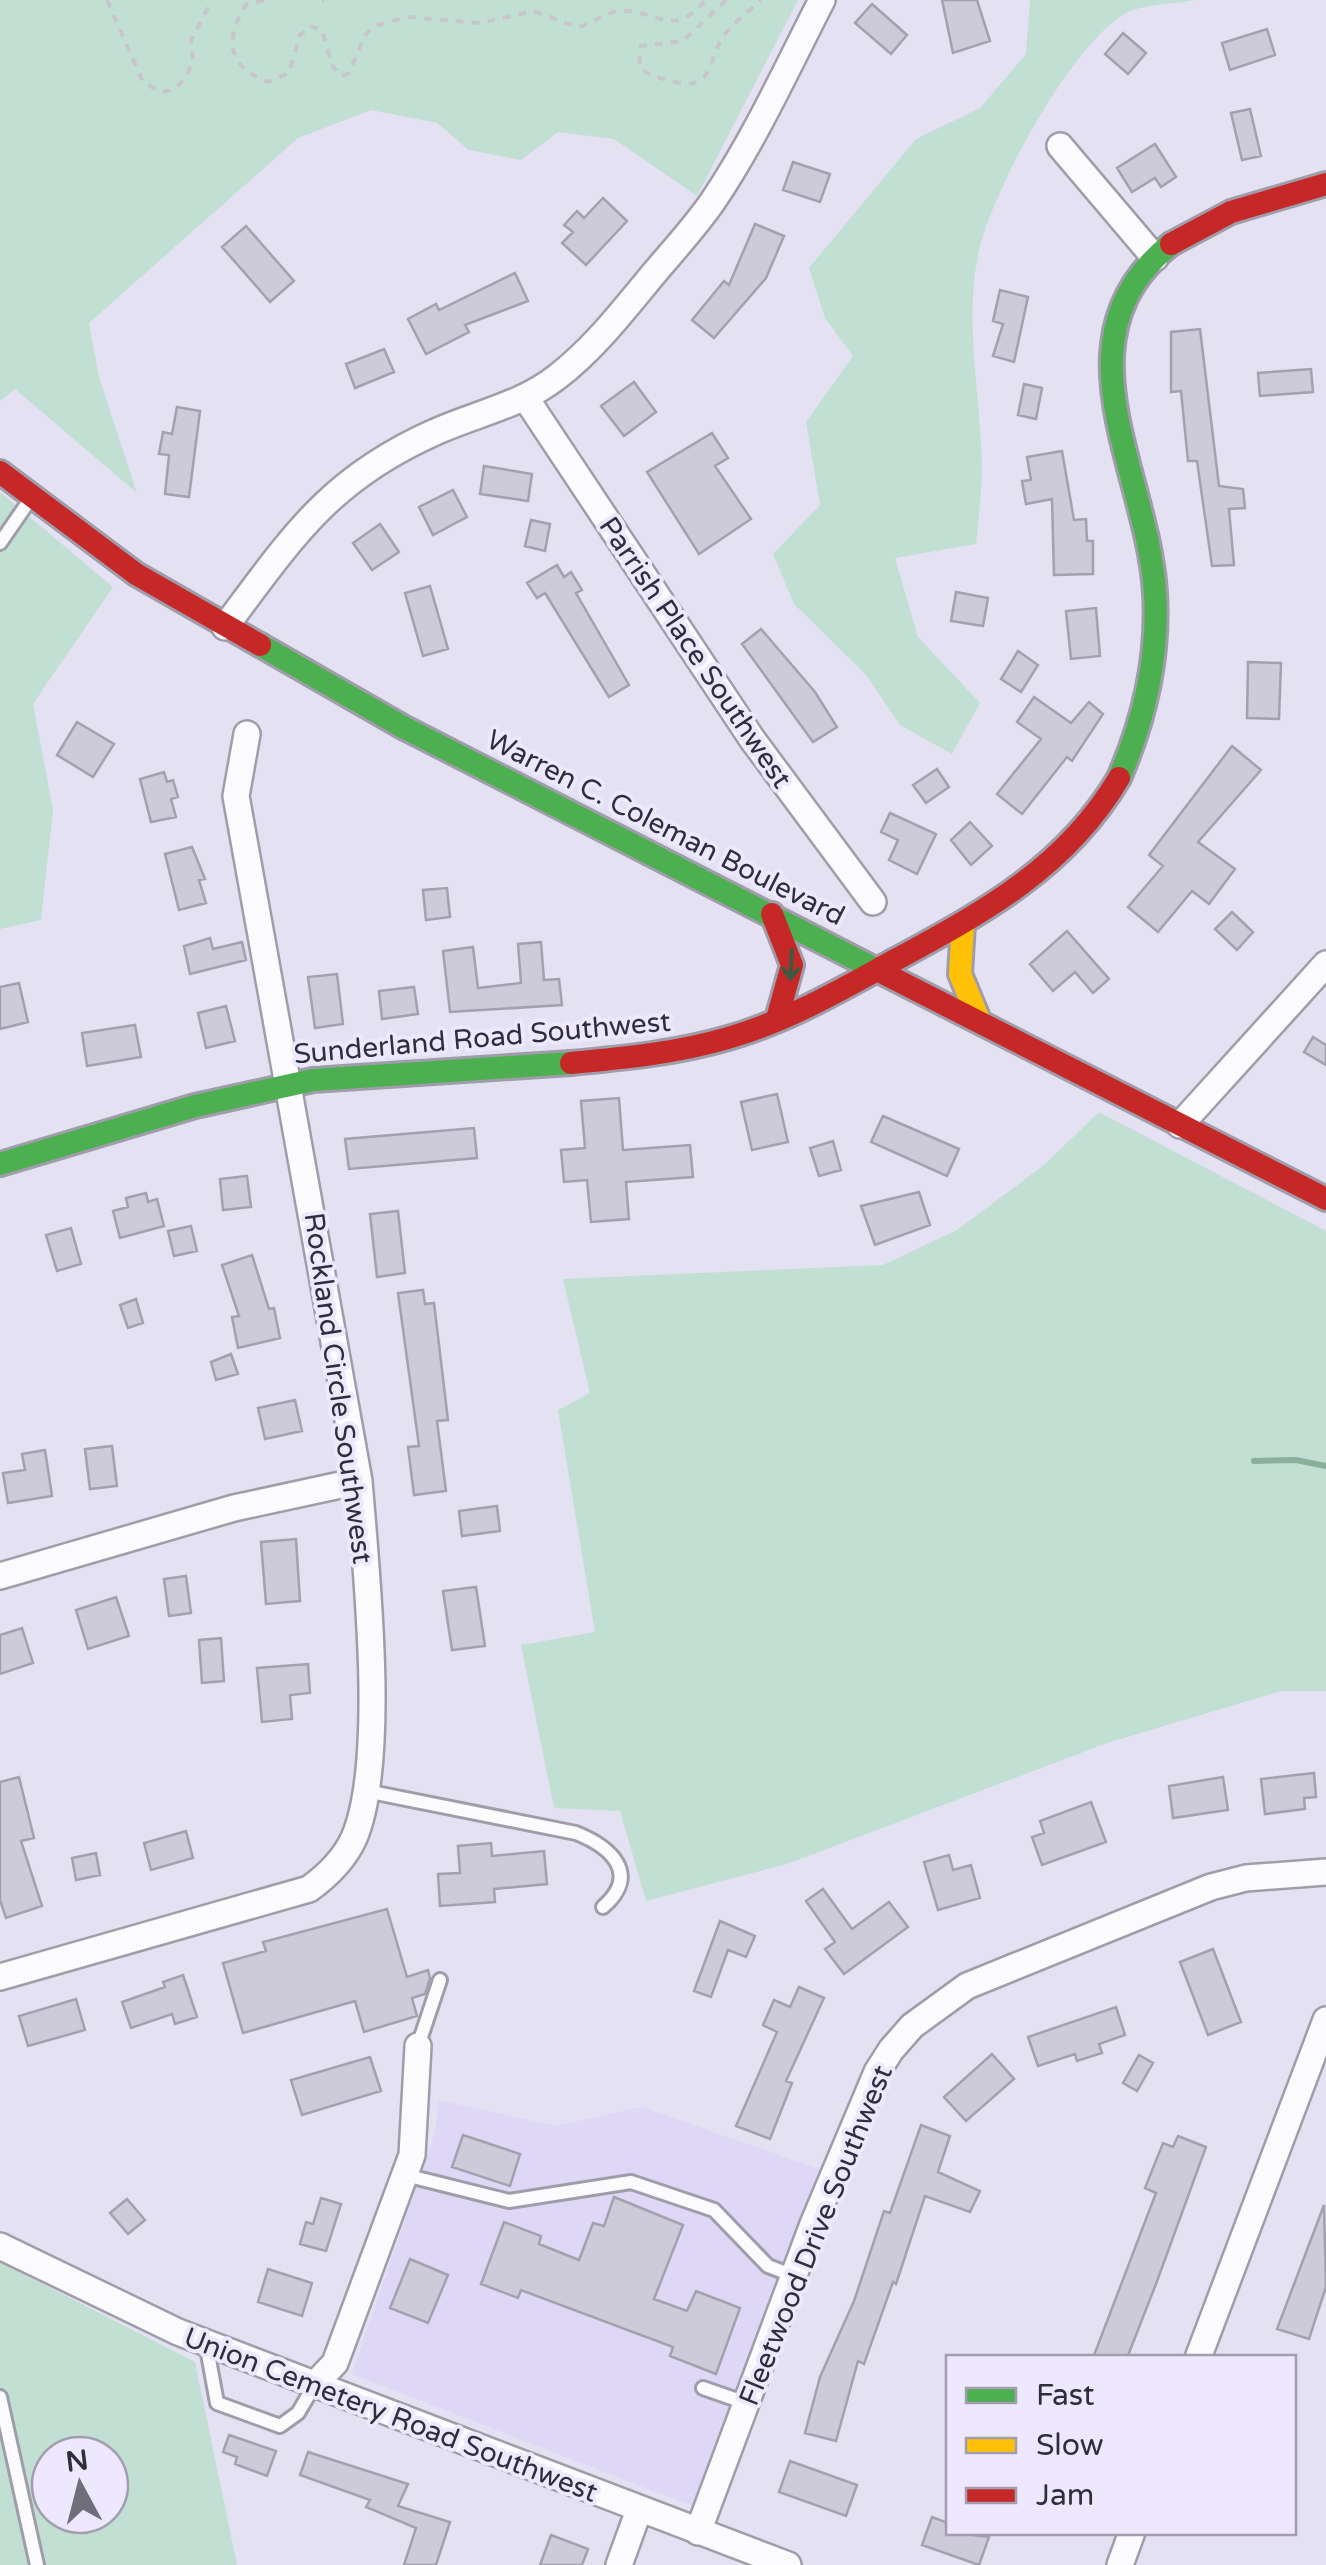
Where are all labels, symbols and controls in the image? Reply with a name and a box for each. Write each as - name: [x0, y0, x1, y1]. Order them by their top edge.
- street label: Parrish Place Southwest: [592, 510, 799, 795]
- street label: Warren C. Coleman Boulevard: [481, 723, 850, 933]
- one-way arrow: [781, 948, 800, 981]
- street label: Sunderland Road Southwest: [292, 1005, 672, 1071]
- street label: Rockland Circle Southwest: [297, 1210, 380, 1566]
- street label: Fleetwood Drive Southwest: [732, 2060, 900, 2410]
- street label: Union Cemetery Road Southwest: [179, 2320, 603, 2510]
- legend: [946, 2355, 1296, 2535]
- text: Fast: [1036, 2377, 1095, 2414]
- text: Slow: [1036, 2427, 1104, 2464]
- north arrow: [30, 2435, 130, 2535]
- text: N: [64, 2443, 90, 2479]
- text: Jam: [1036, 2477, 1094, 2514]

